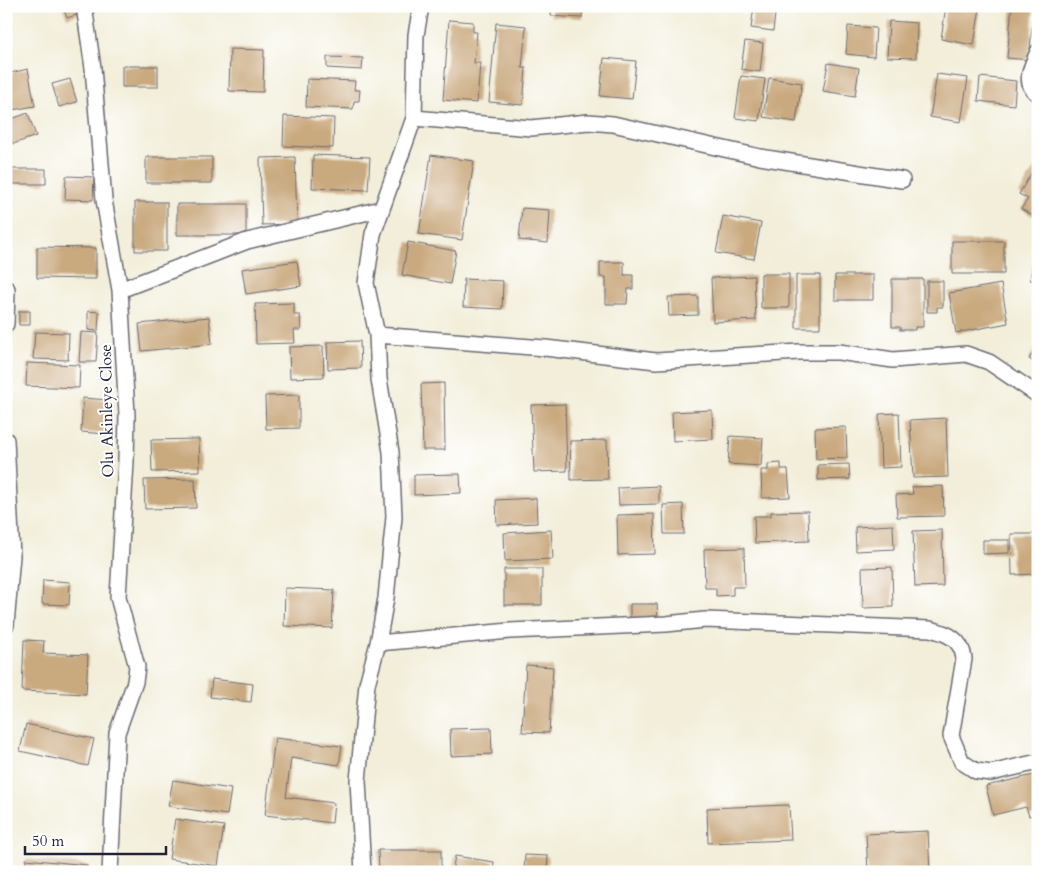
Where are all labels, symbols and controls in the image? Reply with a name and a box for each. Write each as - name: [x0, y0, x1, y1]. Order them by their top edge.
- street label: Olu Akinleye Close: [95, 344, 119, 478]
- scale bar: [25, 823, 166, 855]
- text: 50 m: [32, 831, 64, 851]

